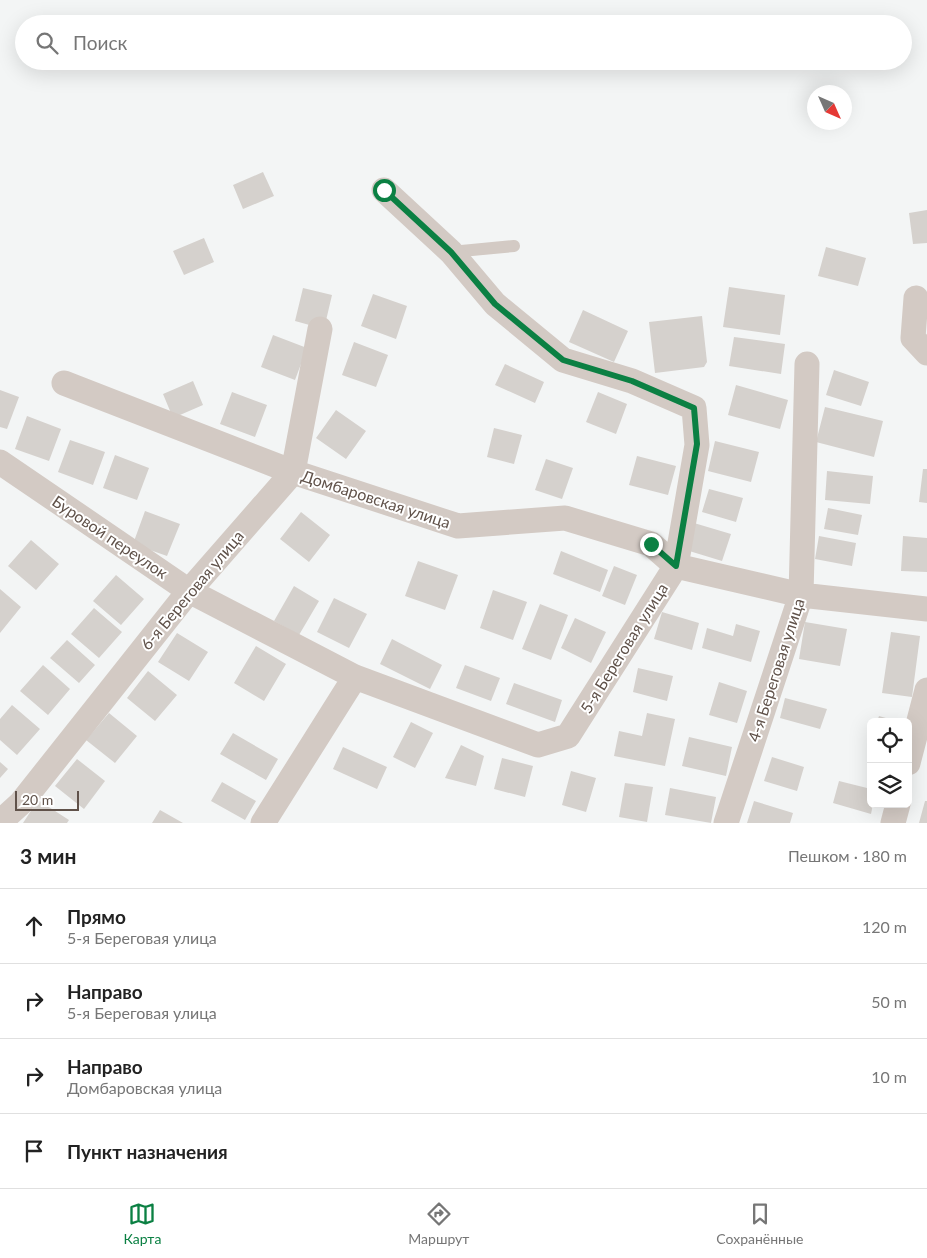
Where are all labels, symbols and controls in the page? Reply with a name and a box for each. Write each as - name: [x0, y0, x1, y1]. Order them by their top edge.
- search box: [15, 15, 912, 70]
- icon: search: [33, 29, 61, 57]
- text: Поиск: [73, 31, 127, 54]
- north arrow: [807, 85, 852, 130]
- route start: [373, 179, 396, 202]
- street label: Домбаровская улица: [299, 465, 453, 532]
- street label: Буровой переулок: [49, 491, 172, 583]
- street label: 6-я Береговая улица: [136, 526, 247, 653]
- route end: [640, 533, 663, 556]
- street label: 5-я Береговая улица: [576, 579, 671, 716]
- street label: 4-я Береговая улица: [743, 596, 808, 744]
- map controls: [867, 718, 912, 808]
- button: locate: [867, 718, 912, 763]
- button: layers: [867, 763, 912, 808]
- scale bar: [15, 788, 79, 811]
- text: 20 m: [22, 791, 53, 808]
- text: 3 мин: [20, 843, 77, 868]
- text: Пешком · 180 m: [788, 846, 907, 865]
- text: Прямо: [67, 905, 126, 928]
- icon: ahead: [20, 912, 48, 940]
- text: 120 m: [862, 917, 907, 936]
- text: 5-я Береговая улица: [67, 928, 217, 947]
- text: Направо: [67, 980, 143, 1003]
- icon: right: [20, 987, 48, 1015]
- text: 50 m: [871, 992, 907, 1011]
- text: 5-я Береговая улица: [67, 1003, 217, 1022]
- text: Направо: [67, 1055, 143, 1078]
- icon: right: [20, 1062, 48, 1090]
- text: 10 m: [871, 1067, 907, 1086]
- text: Домбаровская улица: [67, 1078, 222, 1097]
- icon: arrive: [20, 1137, 48, 1165]
- text: Пункт назначения: [67, 1140, 228, 1163]
- tab: Карта: [123, 1200, 161, 1247]
- tab: Маршрут: [408, 1200, 469, 1247]
- tab: Сохранённые: [716, 1200, 803, 1247]

